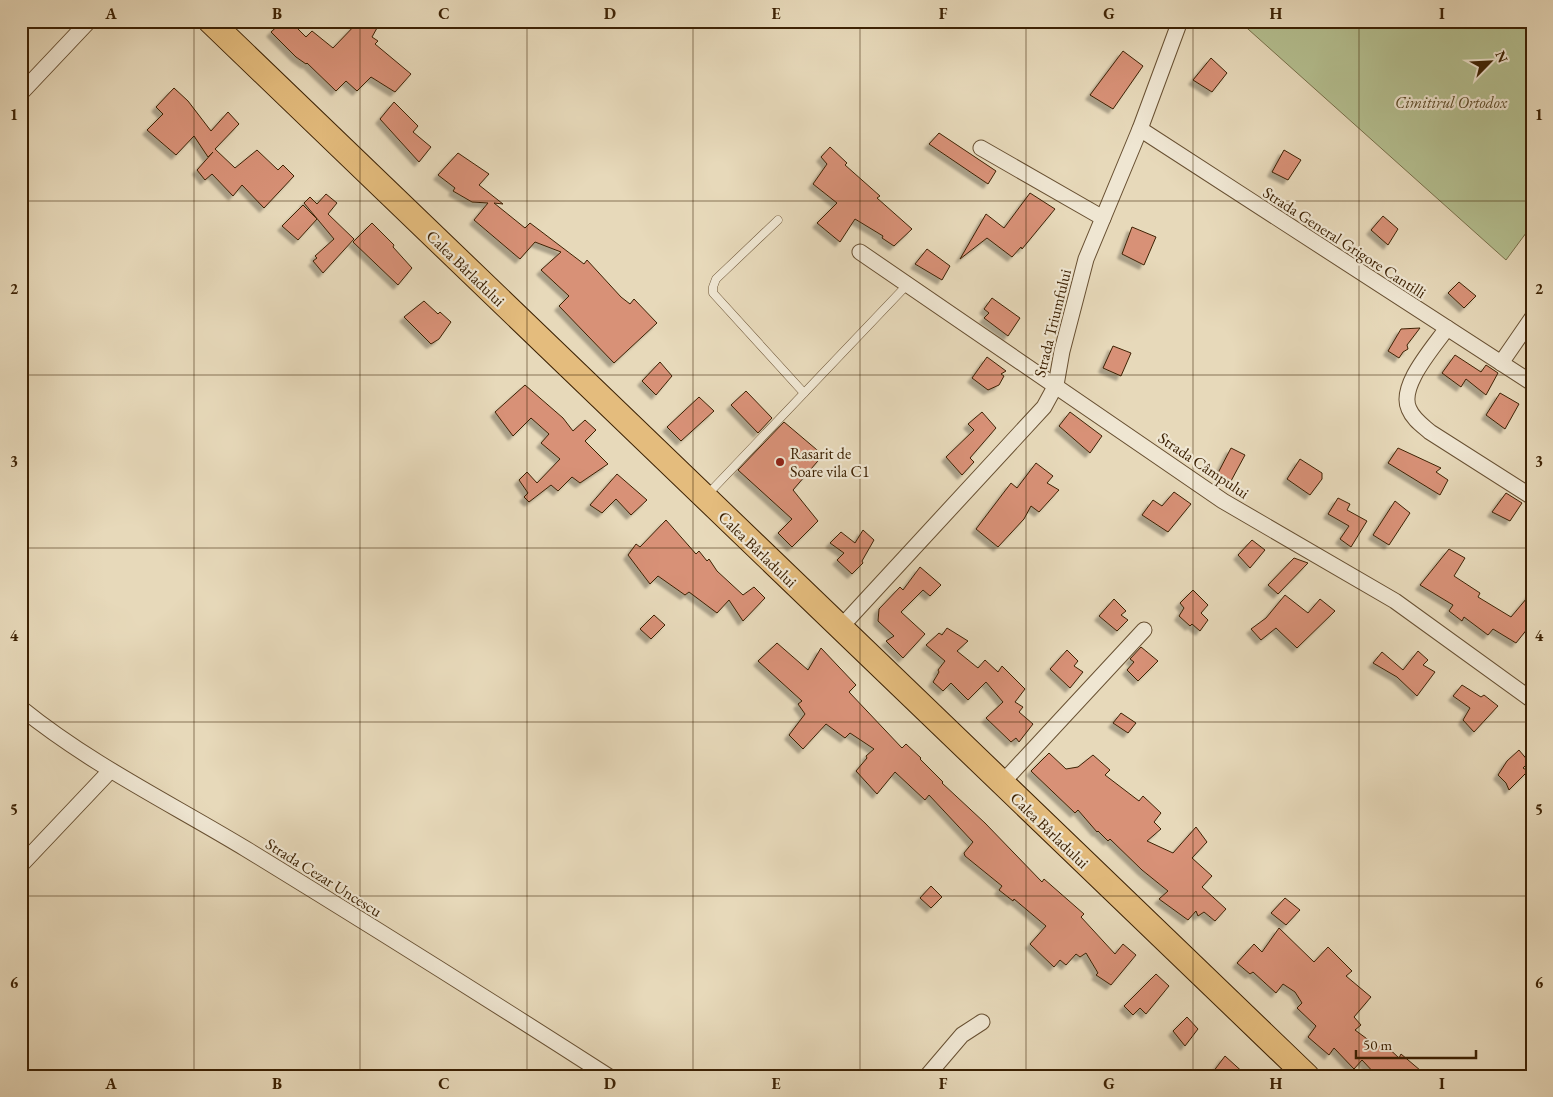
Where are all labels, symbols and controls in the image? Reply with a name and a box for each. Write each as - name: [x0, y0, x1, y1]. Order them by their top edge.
- text: A: [104, 3, 117, 24]
- text: B: [272, 3, 282, 24]
- text: C: [438, 3, 450, 24]
- text: D: [604, 3, 616, 24]
- text: E: [771, 3, 781, 24]
- text: F: [939, 3, 948, 24]
- text: G: [1103, 3, 1115, 24]
- text: H: [1270, 3, 1283, 24]
- text: I: [1439, 3, 1445, 24]
- north arrow: [1466, 38, 1516, 88]
- text: N: [1491, 48, 1513, 66]
- park label: Cimitirul Ortodox: [1395, 92, 1508, 113]
- text: 1: [10, 104, 18, 125]
- text: 1: [1535, 104, 1543, 125]
- street label: Strada General Grigore Cantilli: [1259, 182, 1430, 303]
- street label: Calea Bârladului: [422, 226, 509, 311]
- street label: Strada Triumfului: [1029, 267, 1076, 379]
- text: 2: [10, 278, 19, 299]
- text: 2: [1535, 278, 1544, 299]
- street label: Strada Câmpului: [1154, 427, 1253, 504]
- place label: Rasarit de Soare vila C1: [790, 443, 870, 482]
- text: 3: [10, 451, 18, 472]
- text: 3: [1535, 451, 1543, 472]
- marker: Rasarit de Soare vila C1: [774, 456, 786, 468]
- street label: Calea Bârladului: [714, 507, 801, 592]
- text: 4: [10, 625, 19, 646]
- text: 4: [1535, 625, 1544, 646]
- street label: Calea Bârladului: [1006, 788, 1093, 873]
- text: 5: [10, 799, 18, 820]
- text: 5: [1535, 799, 1543, 820]
- street label: Strada Cezar Uncescu: [262, 833, 386, 922]
- text: 6: [10, 972, 19, 993]
- text: 6: [1535, 972, 1544, 993]
- scale bar: [1356, 1027, 1476, 1059]
- text: 50 m: [1363, 1035, 1392, 1054]
- text: A: [104, 1073, 117, 1094]
- text: B: [272, 1073, 282, 1094]
- text: C: [438, 1073, 450, 1094]
- text: D: [604, 1073, 616, 1094]
- text: E: [771, 1073, 781, 1094]
- text: F: [939, 1073, 948, 1094]
- text: G: [1103, 1073, 1115, 1094]
- text: H: [1270, 1073, 1283, 1094]
- text: I: [1439, 1073, 1445, 1094]

